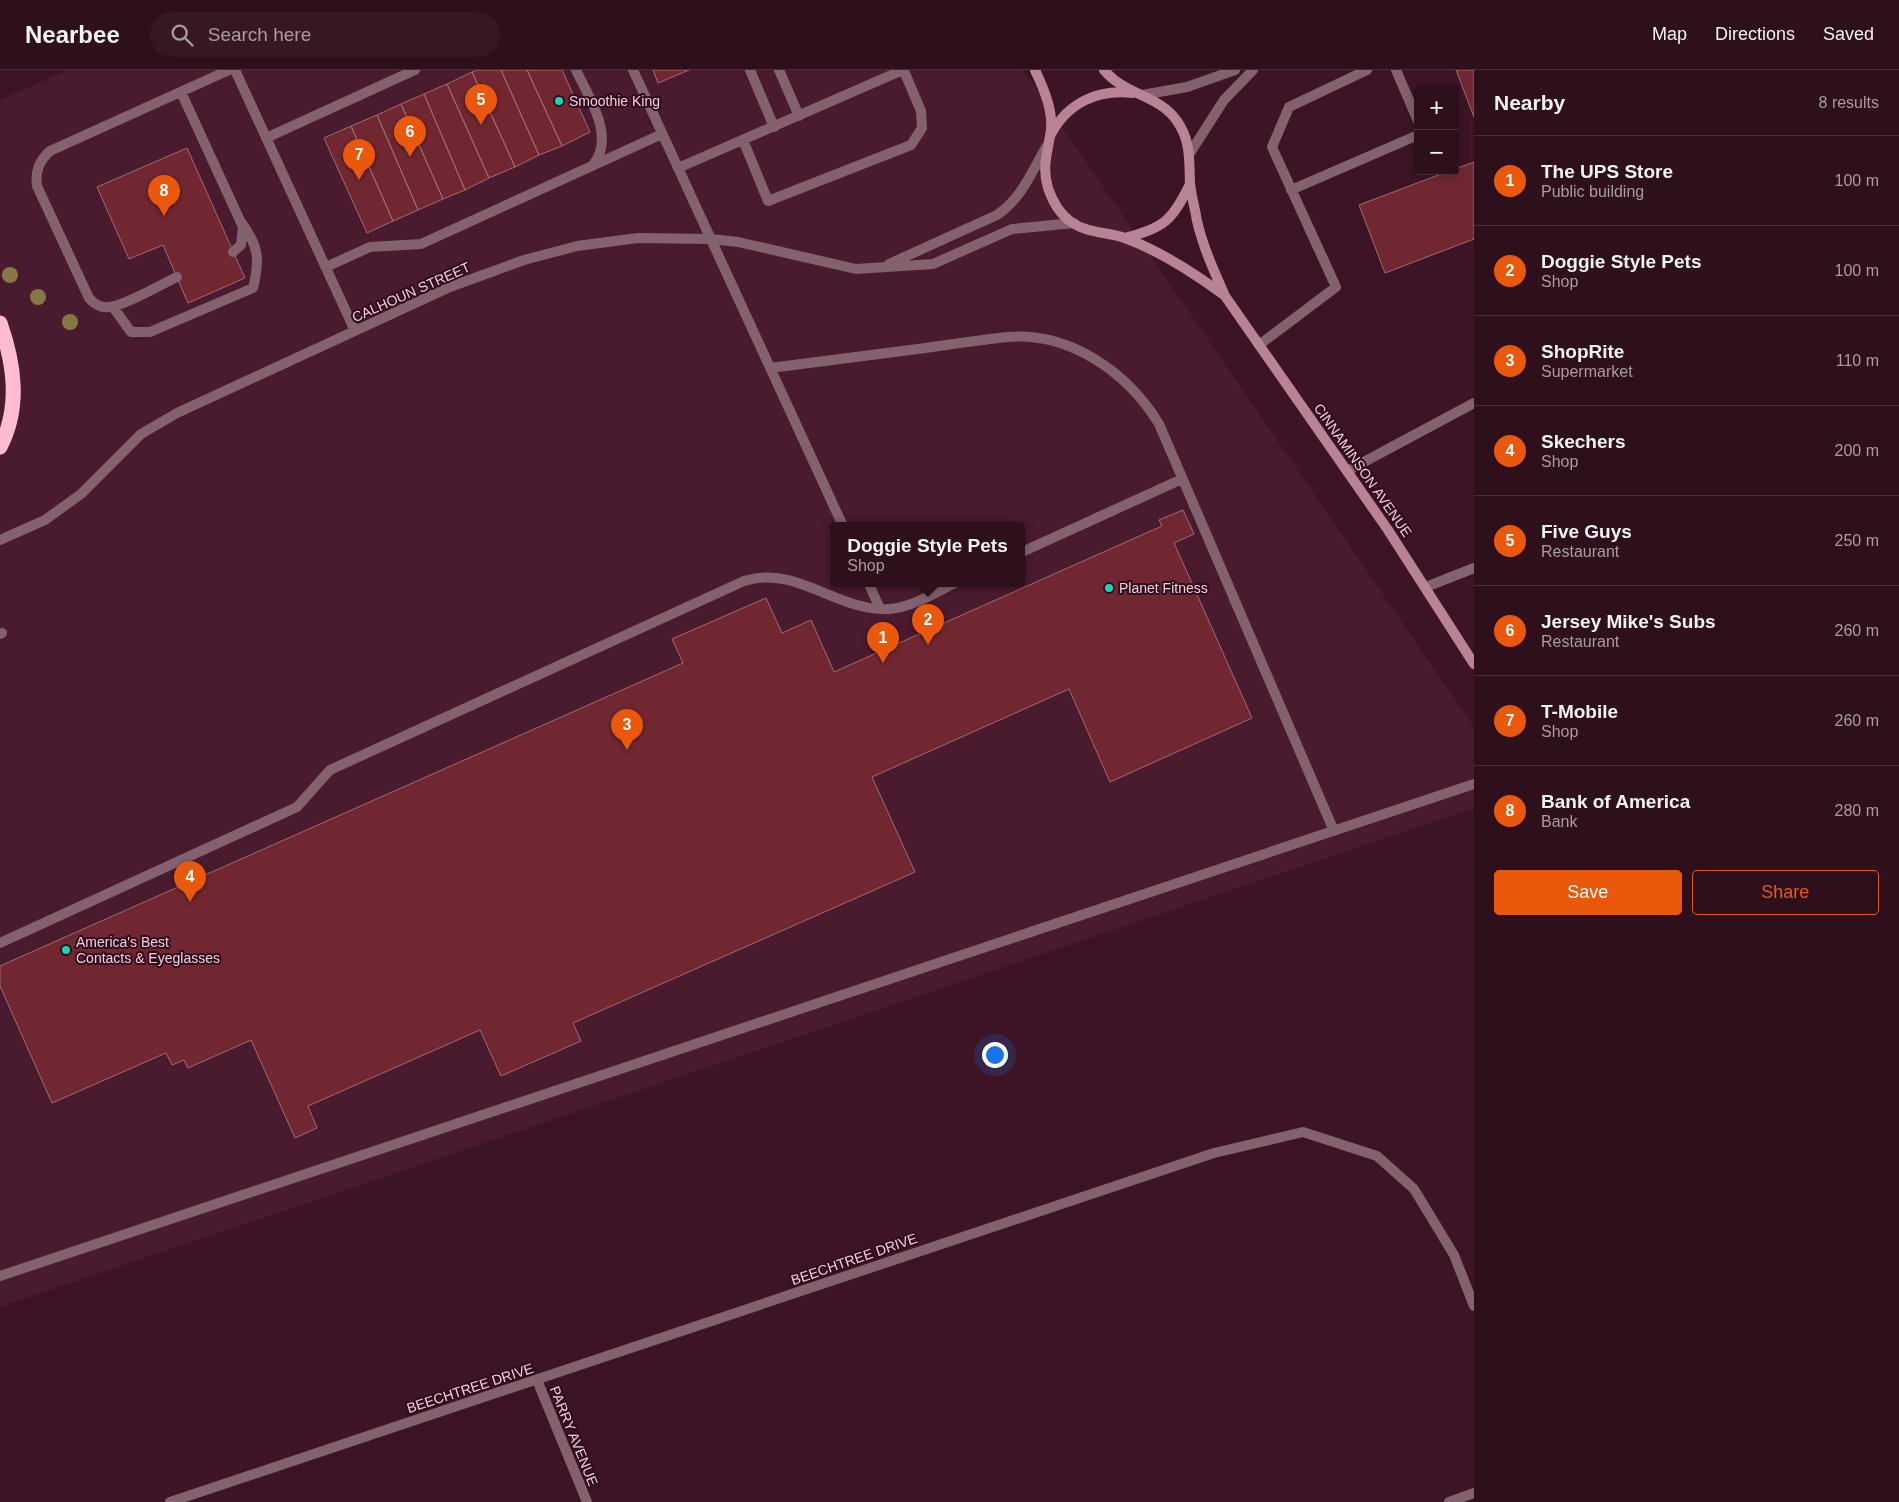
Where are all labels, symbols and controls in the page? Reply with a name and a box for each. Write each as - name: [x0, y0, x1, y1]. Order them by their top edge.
- search box: [150, 12, 500, 57]
- text: Nearbee: [25, 21, 120, 48]
- icon: search: [168, 21, 196, 49]
- text: Search here: [208, 24, 311, 45]
- text: Map: [1652, 24, 1687, 44]
- text: Directions: [1715, 24, 1795, 44]
- text: Saved: [1823, 24, 1874, 44]
- pin: 5: [465, 84, 497, 125]
- map controls: [1414, 85, 1459, 175]
- button: +: [1414, 85, 1459, 130]
- text: Nearby: [1494, 91, 1565, 114]
- place label: Smoothie King: [569, 93, 660, 109]
- text: 8 results: [1819, 94, 1879, 111]
- marker: Smoothie King: [553, 95, 565, 107]
- pin: 6: [394, 116, 426, 157]
- button: −: [1414, 130, 1459, 175]
- pin: 7: [343, 139, 375, 180]
- text: The UPS Store: [1541, 161, 1673, 182]
- text: 1: [1506, 172, 1514, 189]
- text: 100 m: [1835, 172, 1879, 189]
- pin: 8: [148, 175, 180, 216]
- text: Public building: [1541, 183, 1644, 200]
- text: Doggie Style Pets: [1541, 251, 1702, 272]
- street label: CALHOUN STREET: [349, 259, 473, 325]
- text: 2: [1506, 262, 1514, 279]
- text: 100 m: [1835, 262, 1879, 279]
- text: Shop: [1541, 273, 1578, 290]
- text: ShopRite: [1541, 341, 1624, 362]
- text: 3: [1506, 352, 1514, 369]
- text: 110 m: [1836, 352, 1879, 369]
- text: Supermarket: [1541, 363, 1633, 380]
- street label: CINNAMINSON AVENUE: [1311, 400, 1415, 540]
- text: Skechers: [1541, 431, 1626, 452]
- text: 4: [1506, 442, 1514, 459]
- text: 200 m: [1835, 442, 1879, 459]
- text: Shop: [1541, 453, 1578, 470]
- text: Five Guys: [1541, 521, 1632, 542]
- popup: [830, 522, 1025, 587]
- text: 5: [1506, 532, 1514, 549]
- text: 250 m: [1835, 532, 1879, 549]
- text: Doggie Style Pets: [847, 535, 1008, 556]
- text: Restaurant: [1541, 543, 1619, 560]
- text: Shop: [847, 557, 885, 574]
- place label: Planet Fitness: [1119, 580, 1208, 596]
- marker: Planet Fitness: [1103, 582, 1115, 594]
- pin: 2: [912, 604, 944, 645]
- text: Jersey Mike's Subs: [1541, 611, 1716, 632]
- pin: 1: [867, 622, 899, 663]
- text: 6: [1506, 622, 1514, 639]
- text: 260 m: [1835, 622, 1879, 639]
- text: Restaurant: [1541, 633, 1619, 650]
- text: T-Mobile: [1541, 701, 1618, 722]
- pin: 3: [611, 709, 643, 750]
- text: 7: [1506, 712, 1514, 729]
- text: 260 m: [1835, 712, 1879, 729]
- text: Shop: [1541, 723, 1578, 740]
- text: Bank of America: [1541, 791, 1690, 812]
- text: 8: [1506, 802, 1514, 819]
- text: 280 m: [1835, 802, 1879, 819]
- text: Bank: [1541, 813, 1577, 830]
- pin: 4: [174, 861, 206, 902]
- button: Save: [1494, 870, 1682, 915]
- button: Share: [1692, 870, 1879, 915]
- place label: America's Best Contacts & Eyeglasses: [76, 934, 220, 966]
- marker: America's Best Contacts & Eyeglasses: [60, 944, 72, 956]
- your location: [982, 1042, 1008, 1068]
- street label: BEECHTREE DRIVE: [789, 1230, 919, 1288]
- street label: BEECHTREE DRIVE: [405, 1360, 535, 1416]
- street label: PARRY AVENUE: [547, 1384, 601, 1488]

